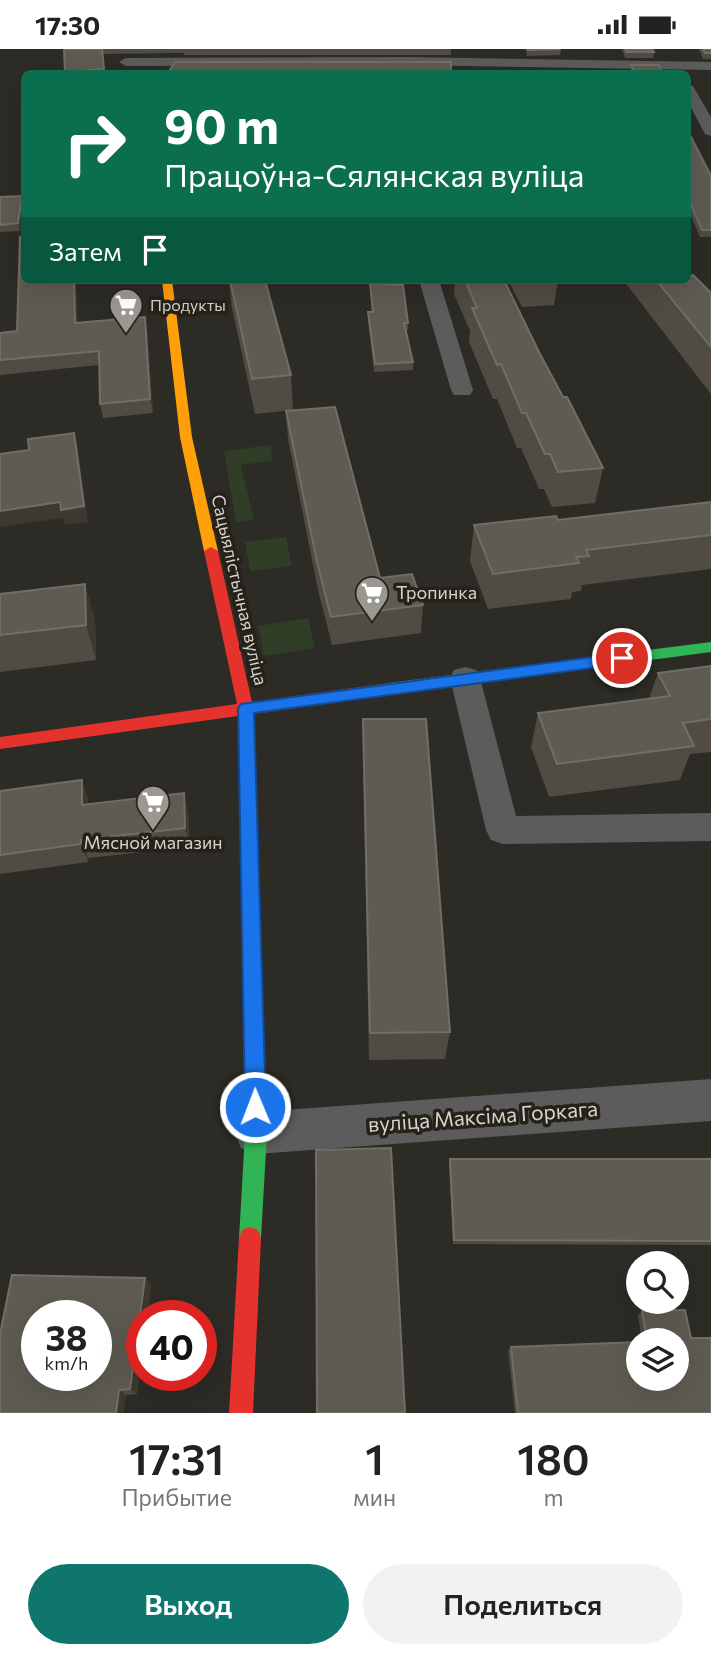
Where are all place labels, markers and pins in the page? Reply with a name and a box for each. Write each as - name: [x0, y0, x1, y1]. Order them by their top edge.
- supermarket icon: Продукты: [107, 286, 145, 335]
- place label: Продукты: [150, 295, 226, 314]
- supermarket icon: Тропинка: [353, 574, 391, 623]
- place label: Тропинка: [396, 581, 477, 603]
- pin: [592, 628, 652, 688]
- supermarket icon: Мясной магазин: [134, 783, 172, 832]
- place label: Мясной магазин: [83, 831, 223, 853]

